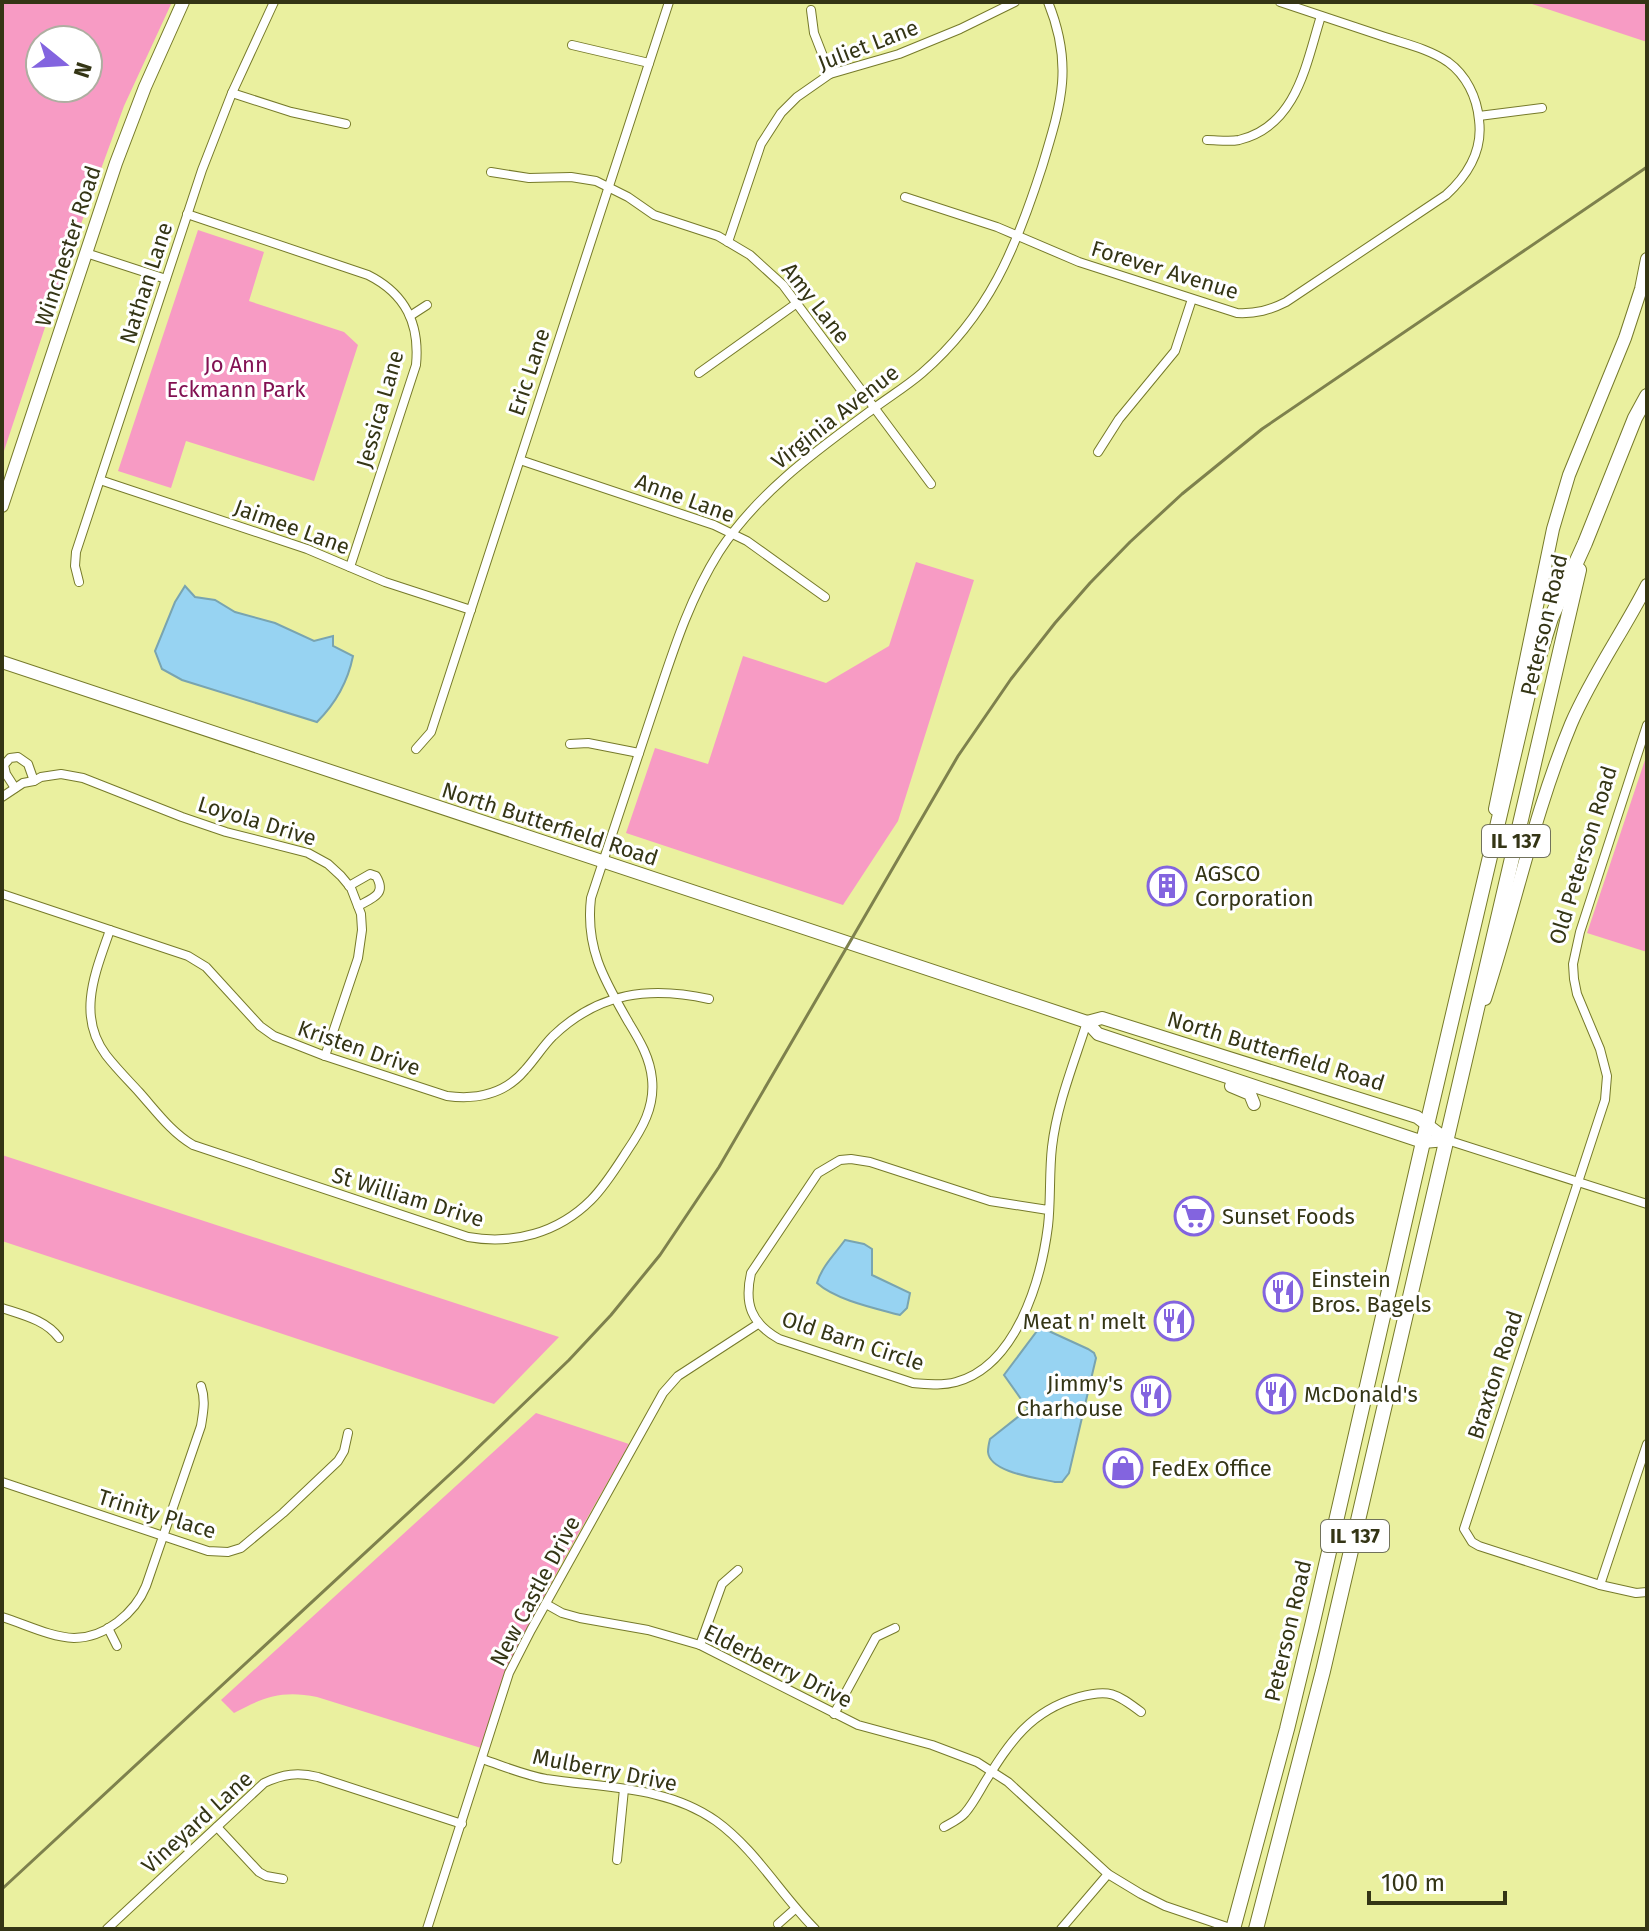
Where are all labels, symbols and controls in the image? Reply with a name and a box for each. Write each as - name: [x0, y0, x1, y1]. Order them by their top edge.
- street label: Juliet Lane: [814, 13, 922, 77]
- north arrow: [24, 24, 104, 104]
- text: N: [67, 59, 98, 81]
- street label: Winchester Road: [29, 162, 107, 330]
- street label: Nathan Lane: [114, 219, 178, 347]
- street label: Forever Avenue: [1088, 235, 1242, 305]
- street label: Amy Lane: [776, 257, 856, 349]
- street label: Eric Lane: [502, 325, 556, 419]
- street label: Jessica Lane: [350, 347, 410, 471]
- park label: Jo Ann Eckmann Park: [167, 351, 306, 403]
- street label: Virginia Avenue: [766, 359, 904, 475]
- street label: Anne Lane: [632, 468, 738, 528]
- street label: Jaimee Lane: [230, 494, 354, 560]
- street label: Peterson Road: [1515, 552, 1573, 698]
- street label: Old Peterson Road: [1543, 763, 1623, 947]
- street label: North Butterfield Road: [438, 776, 662, 872]
- street label: Loyola Drive: [194, 790, 320, 852]
- road number: IL 137: [1482, 825, 1550, 857]
- place label: AGSCO Corporation: [1195, 860, 1314, 912]
- building icon: AGSCO Corporation: [1146, 865, 1188, 907]
- street label: North Butterfield Road: [1164, 1005, 1388, 1097]
- street label: Kristen Drive: [294, 1014, 424, 1082]
- street label: St William Drive: [329, 1161, 487, 1233]
- supermarket icon: Sunset Foods: [1173, 1195, 1215, 1237]
- place label: Sunset Foods: [1222, 1203, 1355, 1230]
- place label: Einstein Bros. Bagels: [1311, 1266, 1431, 1318]
- restaurant icon: Einstein Bros. Bagels: [1262, 1271, 1304, 1313]
- restaurant icon: Meat n' melt: [1153, 1300, 1195, 1342]
- street label: Old Barn Circle: [778, 1305, 928, 1377]
- street label: Braxton Road: [1462, 1307, 1528, 1443]
- place label: Meat n' melt: [1023, 1308, 1146, 1335]
- place label: Jimmy's Charhouse: [1017, 1370, 1123, 1422]
- restaurant icon: McDonald's: [1255, 1373, 1297, 1415]
- restaurant icon: Jimmy's Charhouse: [1130, 1375, 1172, 1417]
- place label: McDonald's: [1304, 1381, 1418, 1408]
- shop icon: FedEx Office: [1102, 1447, 1144, 1489]
- place label: FedEx Office: [1151, 1455, 1272, 1482]
- street label: Trinity Place: [95, 1483, 219, 1545]
- street label: New Castle Drive: [484, 1511, 586, 1671]
- road number: IL 137: [1321, 1520, 1389, 1552]
- street label: Peterson Road: [1259, 1558, 1317, 1704]
- street label: Elderberry Drive: [699, 1618, 857, 1714]
- street label: Mulberry Drive: [530, 1743, 680, 1797]
- street label: Vineyard Lane: [136, 1765, 258, 1879]
- scale bar: [1369, 1855, 1505, 1905]
- text: 100 m: [1381, 1869, 1445, 1897]

